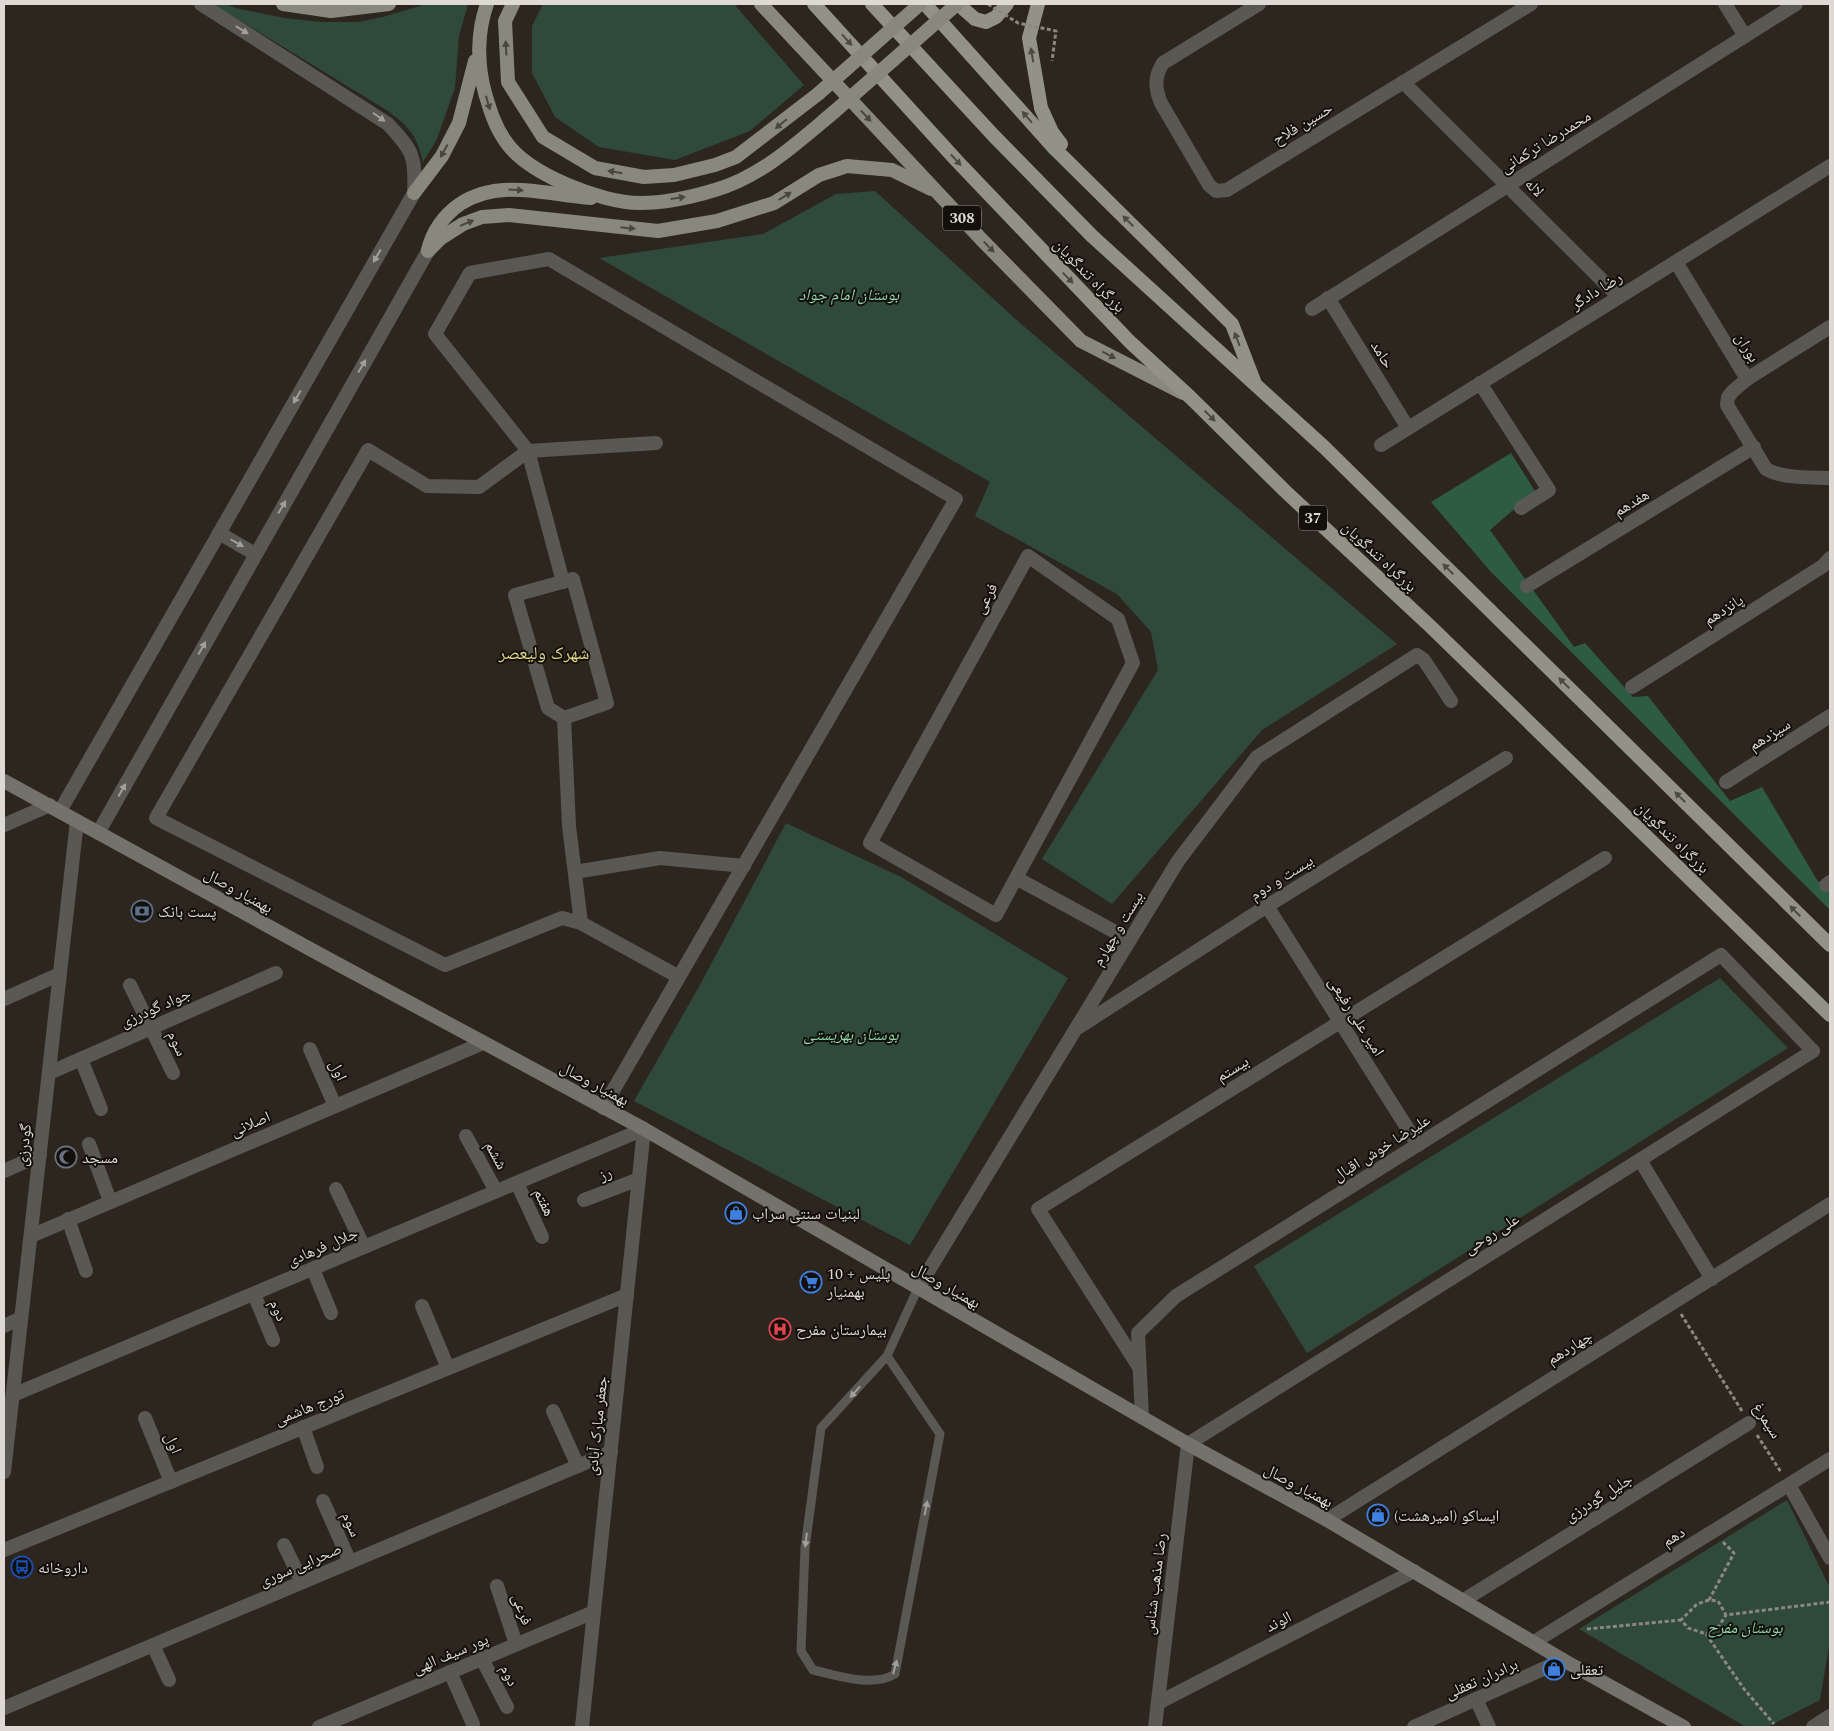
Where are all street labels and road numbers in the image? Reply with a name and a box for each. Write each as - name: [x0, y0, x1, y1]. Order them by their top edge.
- street label: حسین فلاح: [1268, 96, 1337, 151]
- street label: محمدرضا ترکمانی: [1495, 104, 1596, 179]
- street label: لاله: [1519, 173, 1549, 203]
- road number: 308: [943, 206, 981, 230]
- street label: بزرگراه تندگویان: [1048, 233, 1131, 318]
- street label: رضا دادگر: [1565, 266, 1627, 317]
- street label: بوران: [1729, 328, 1765, 367]
- street label: حامد: [1364, 336, 1400, 373]
- street label: هفدهم: [1609, 483, 1654, 523]
- road number: 37: [1299, 506, 1327, 530]
- street label: بزرگراه تندگویان: [1336, 515, 1422, 598]
- street label: فرعی: [968, 579, 1004, 618]
- street label: پانزدهم: [1699, 588, 1749, 632]
- street label: سیزدهم: [1744, 712, 1795, 757]
- street label: بزرگراه تندگویان: [1630, 796, 1715, 879]
- street label: بیست و دوم: [1245, 849, 1318, 907]
- street label: بهمنیار وصال: [200, 862, 277, 920]
- street label: بیست و چهارم: [1086, 886, 1150, 971]
- street label: امیر علی رفیعی: [1322, 972, 1390, 1061]
- street label: جواد گودرزی: [116, 982, 195, 1034]
- street label: سوم: [161, 1027, 193, 1060]
- street label: بیستم: [1211, 1049, 1254, 1088]
- street label: اول: [323, 1056, 353, 1085]
- street label: بهمنیار وصال: [556, 1056, 633, 1112]
- street label: اصلانی: [227, 1105, 274, 1143]
- street label: علیرضا خوش اقبال: [1328, 1108, 1435, 1188]
- street label: گودرزی: [10, 1122, 38, 1168]
- street label: ششم: [479, 1137, 514, 1174]
- street label: رز: [594, 1160, 616, 1188]
- street label: هفتم: [527, 1184, 561, 1220]
- street label: علی روحی: [1459, 1207, 1524, 1260]
- street label: جلال فرهادی: [283, 1221, 362, 1273]
- street label: بهمنیار وصال: [908, 1257, 985, 1315]
- street label: دوم: [263, 1296, 293, 1325]
- street label: چهاردهم: [1542, 1325, 1597, 1371]
- street label: جعفر مبارک آبادی: [580, 1375, 614, 1477]
- street label: تورج هاشمی: [271, 1382, 348, 1432]
- street label: سیمرغ: [1747, 1398, 1788, 1443]
- street label: اول: [158, 1429, 188, 1458]
- street label: بهمنیار وصال: [1260, 1458, 1337, 1514]
- street label: جلیل گودرزی: [1560, 1467, 1637, 1528]
- street label: سوم: [335, 1508, 367, 1541]
- street label: دهم: [1657, 1521, 1690, 1553]
- street label: رضا مذهب شناس: [1137, 1532, 1173, 1636]
- street label: صحرایی سوری: [255, 1537, 346, 1593]
- street label: فرعی: [505, 1590, 539, 1628]
- street label: الوند: [1261, 1605, 1296, 1639]
- street label: پور سیف الهی: [409, 1627, 493, 1681]
- street label: برادران تعقلی: [1441, 1652, 1522, 1706]
- street label: دوم: [494, 1660, 525, 1691]

